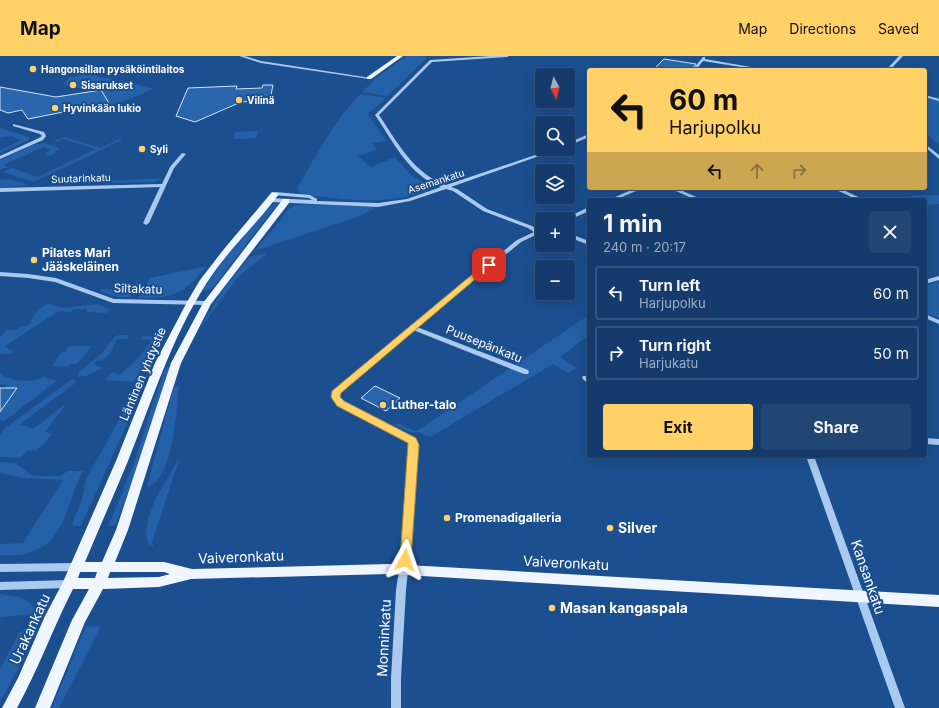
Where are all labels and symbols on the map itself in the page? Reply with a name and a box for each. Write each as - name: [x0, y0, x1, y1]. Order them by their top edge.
- place label: Hangonsillan pysäköintilaitos: [41, 63, 185, 76]
- marker: Hangonsillan pysäköintilaitos: [28, 64, 38, 74]
- north arrow: [535, 68, 575, 108]
- place label: Sisarukset: [81, 79, 133, 91]
- marker: Sisarukset: [68, 80, 78, 90]
- place label: Vilinä: [247, 94, 275, 106]
- marker: Vilinä: [234, 95, 244, 105]
- place label: Hyvinkään lukio: [63, 102, 141, 115]
- marker: Hyvinkään lukio: [50, 103, 60, 113]
- place label: Syli: [150, 143, 168, 156]
- marker: Syli: [137, 144, 147, 154]
- street label: Asemankatu: [406, 166, 466, 196]
- street label: Suutarinkatu: [51, 171, 111, 185]
- place label: Pilates Mari Jääskeläinen: [42, 245, 119, 274]
- pin: [472, 248, 506, 282]
- marker: Pilates Mari Jääskeläinen: [29, 255, 39, 265]
- street label: Siltakatu: [113, 280, 163, 297]
- street label: Puusepänkatu: [444, 321, 524, 366]
- street label: Läntinen yhdystie: [116, 325, 169, 423]
- place label: Luther-talo: [391, 397, 456, 412]
- marker: Luther-talo: [378, 400, 388, 410]
- place label: Promenadigalleria: [455, 510, 562, 525]
- marker: Promenadigalleria: [442, 513, 452, 523]
- place label: Silver: [618, 519, 657, 536]
- marker: Silver: [605, 523, 615, 533]
- street label: Kansankatu: [848, 537, 889, 616]
- position arrow: [384, 539, 426, 581]
- street label: Vaiveronkatu: [198, 547, 284, 566]
- street label: Vaiveronkatu: [523, 552, 609, 573]
- street label: Urakankatu: [6, 591, 53, 667]
- street label: Monninkatu: [373, 599, 394, 677]
- place label: Masan kangaspala: [560, 599, 688, 616]
- marker: Masan kangaspala: [547, 603, 557, 613]

